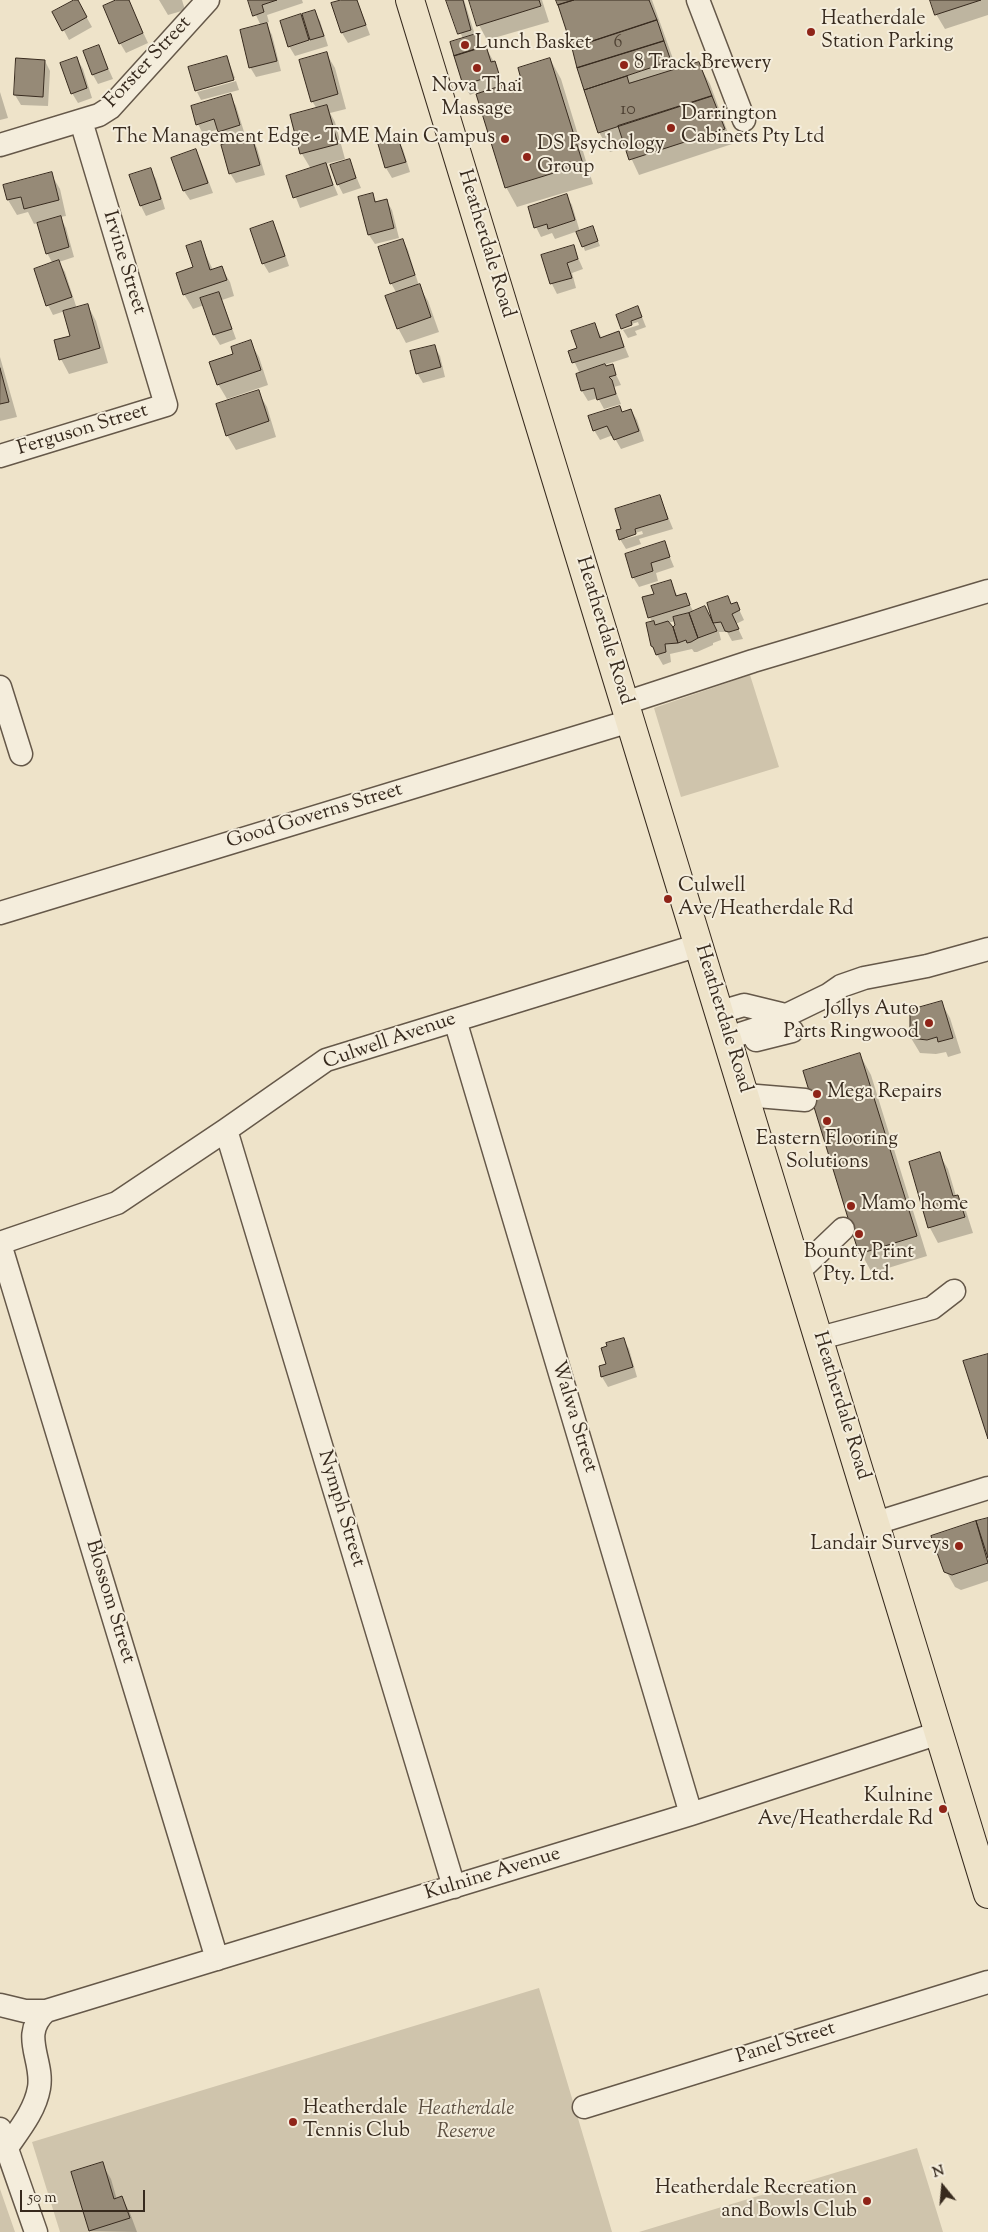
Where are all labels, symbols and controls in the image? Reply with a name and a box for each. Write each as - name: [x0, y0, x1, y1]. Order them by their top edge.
- place label: Heatherdale Station Parking: [821, 9, 954, 56]
- street label: Forster Street: [100, 12, 198, 114]
- marker: Heatherdale Station Parking: [805, 26, 817, 38]
- place label: Lunch Basket: [475, 33, 591, 57]
- house number: 6: [614, 33, 622, 55]
- marker: Lunch Basket: [459, 39, 471, 51]
- place label: 8 Track Brewery: [634, 53, 771, 77]
- marker: 8 Track Brewery: [618, 59, 630, 71]
- marker: Nova Thai Massage: [471, 62, 483, 74]
- place label: Nova Thai Massage: [432, 76, 522, 123]
- house number: 10: [620, 100, 636, 122]
- place label: Darrington Cabinets Pty Ltd: [681, 104, 824, 151]
- marker: Darrington Cabinets Pty Ltd: [665, 122, 677, 134]
- place label: The Management Edge - TME Main Campus: [113, 127, 495, 151]
- marker: The Management Edge - TME Main Campus: [499, 133, 511, 145]
- place label: DS Psychology Group: [537, 134, 665, 181]
- marker: DS Psychology Group: [521, 151, 533, 163]
- street label: Heatherdale Road: [451, 167, 519, 321]
- street label: Irvine Street: [96, 208, 150, 318]
- street label: Ferguson Street: [15, 400, 151, 462]
- street label: Heatherdale Road: [569, 554, 637, 708]
- street label: Good Governs Street: [224, 779, 406, 855]
- place label: Culwell Ave/Heatherdale Rd: [678, 876, 854, 923]
- marker: Culwell Ave/Heatherdale Rd: [662, 893, 674, 905]
- street label: Heatherdale Road: [688, 942, 756, 1096]
- place label: Jollys Auto Parts Ringwood: [784, 999, 919, 1046]
- street label: Culwell Avenue: [321, 1008, 459, 1076]
- marker: Jollys Auto Parts Ringwood: [923, 1017, 935, 1029]
- place label: Mega Repairs: [827, 1082, 942, 1106]
- marker: Mega Repairs: [811, 1088, 823, 1100]
- marker: Eastern Flooring Solutions: [821, 1115, 833, 1127]
- place label: Eastern Flooring Solutions: [756, 1129, 898, 1176]
- place label: Mamo home: [861, 1194, 968, 1218]
- marker: Mamo home: [845, 1200, 857, 1212]
- marker: Bounty Print Pty. Ltd.: [853, 1228, 865, 1240]
- place label: Bounty Print Pty. Ltd.: [804, 1242, 914, 1289]
- street label: Heatherdale Road: [806, 1329, 874, 1483]
- street label: Walwa Street: [545, 1358, 601, 1476]
- street label: Nymph Street: [311, 1448, 369, 1570]
- place label: Landair Surveys: [811, 1534, 949, 1558]
- street label: Blossom Street: [79, 1537, 139, 1667]
- marker: Landair Surveys: [953, 1540, 965, 1552]
- place label: Kulnine Ave/Heatherdale Rd: [757, 1786, 933, 1833]
- marker: Kulnine Ave/Heatherdale Rd: [937, 1803, 949, 1815]
- street label: Kulnine Avenue: [422, 1843, 564, 1907]
- street label: Panel Street: [733, 2018, 839, 2070]
- place label: Heatherdale Tennis Club: [303, 2098, 410, 2145]
- park label: Heatherdale Reserve: [418, 2099, 514, 2146]
- marker: Heatherdale Tennis Club: [287, 2116, 299, 2128]
- text: N: [930, 2161, 947, 2184]
- north arrow: [918, 2162, 968, 2212]
- place label: Heatherdale Recreation and Bowls Club: [655, 2178, 857, 2225]
- scale bar: [22, 2180, 148, 2212]
- text: 50 m: [28, 2188, 57, 2209]
- marker: Heatherdale Recreation and Bowls Club: [861, 2195, 873, 2207]

